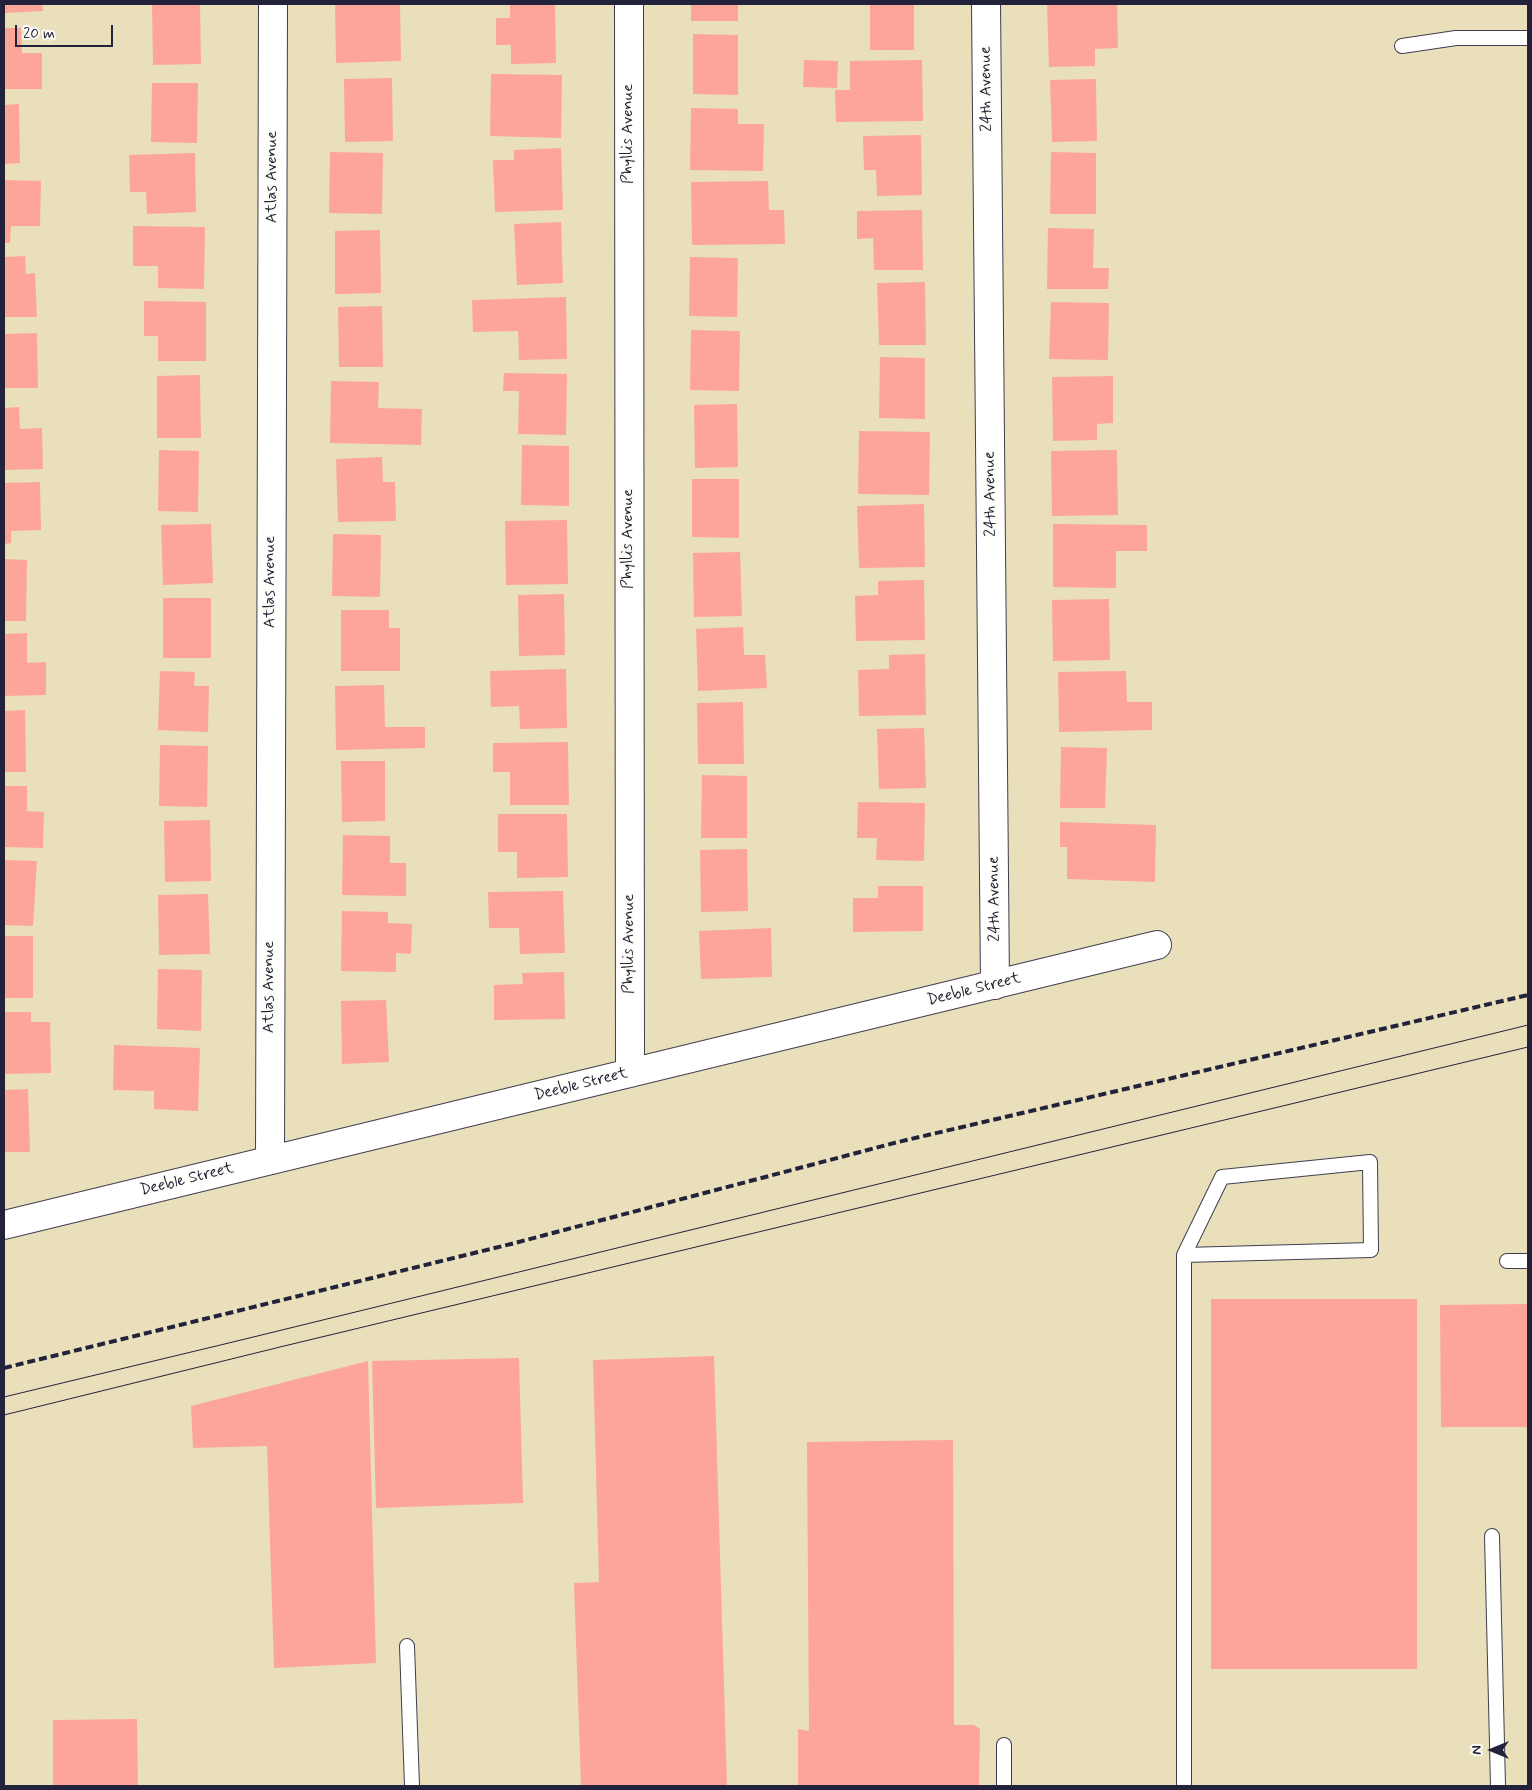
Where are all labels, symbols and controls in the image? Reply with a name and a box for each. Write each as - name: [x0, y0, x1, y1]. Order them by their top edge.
- scale bar: [18, 15, 115, 47]
- text: 20 m: [23, 24, 55, 44]
- street label: 24th Avenue: [977, 46, 997, 132]
- street label: Phyllis Avenue: [619, 84, 639, 184]
- street label: Atlas Avenue: [263, 131, 283, 223]
- street label: 24th Avenue: [981, 451, 1001, 537]
- street label: Phyllis Avenue: [619, 489, 639, 589]
- street label: Atlas Avenue: [261, 536, 281, 628]
- street label: 24th Avenue: [985, 856, 1005, 942]
- street label: Phyllis Avenue: [620, 894, 640, 994]
- street label: Atlas Avenue: [260, 941, 280, 1033]
- street label: Deeble Street: [925, 969, 1023, 1011]
- street label: Deeble Street: [532, 1064, 630, 1106]
- street label: Deeble Street: [138, 1159, 236, 1201]
- north arrow: [1467, 1725, 1517, 1775]
- text: N: [1468, 1745, 1486, 1755]

